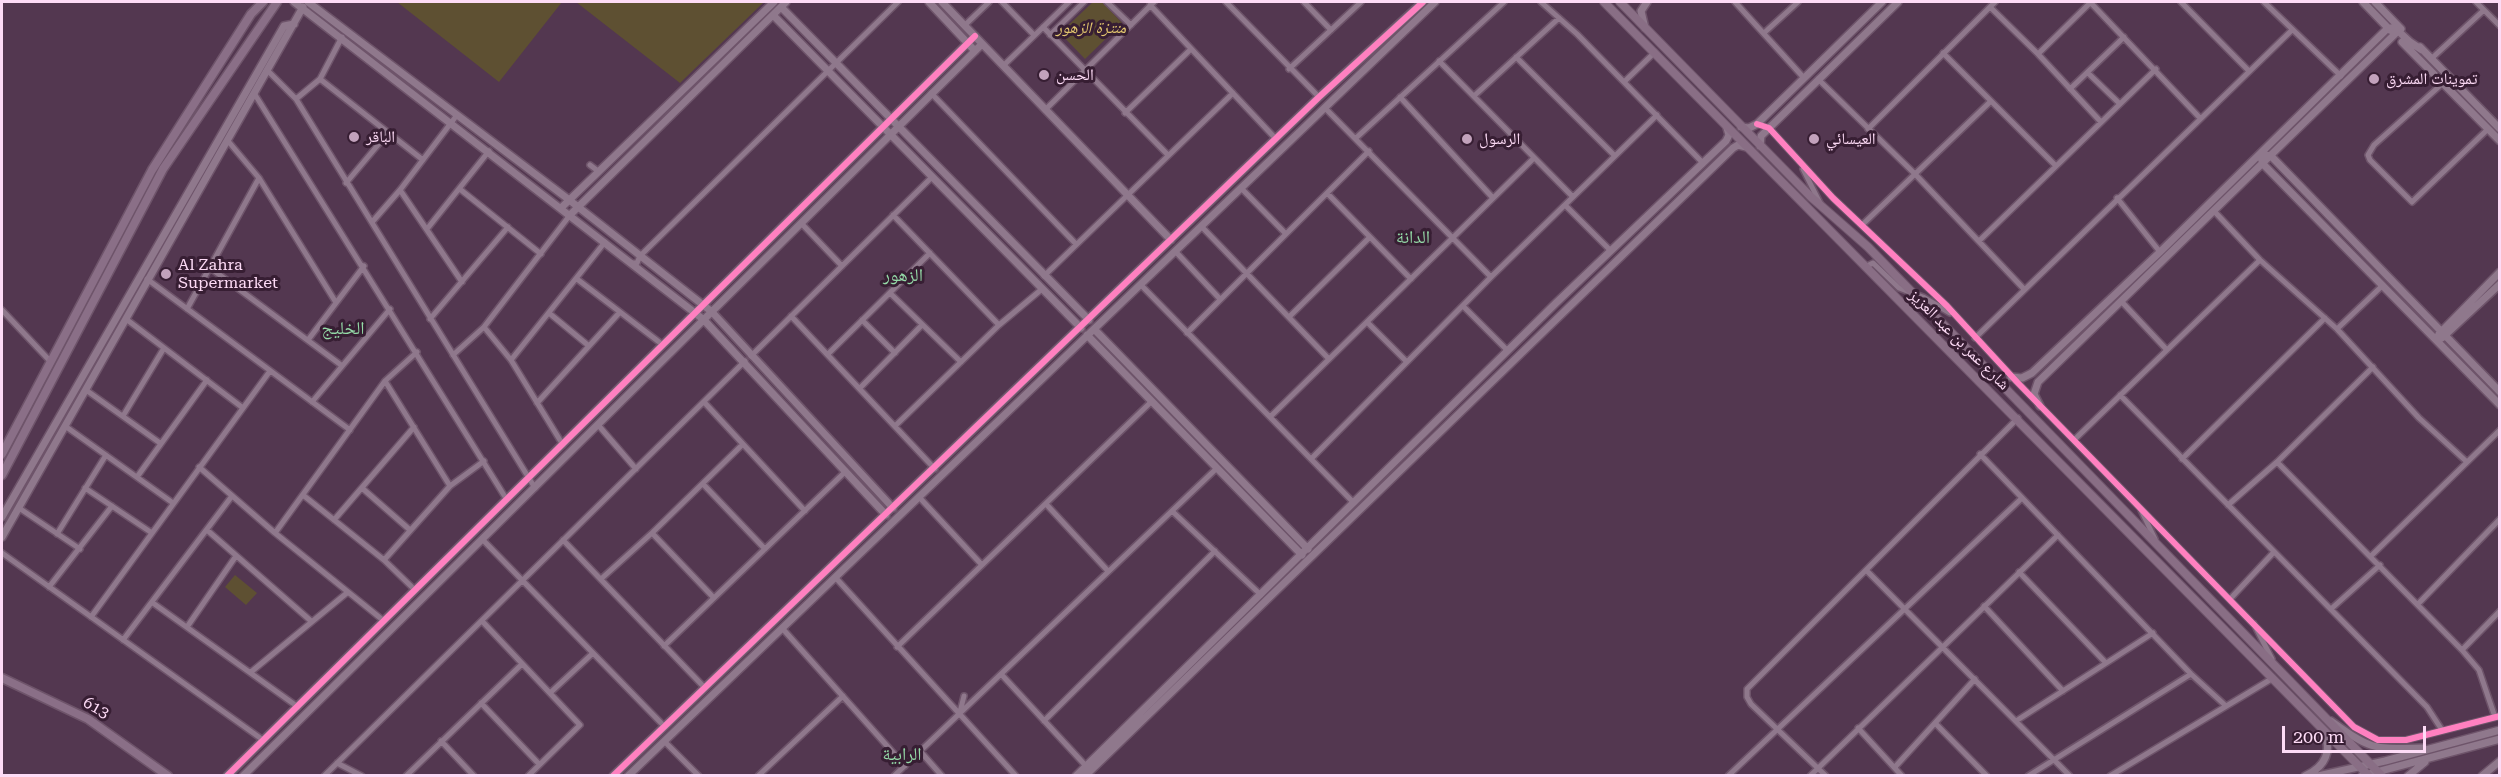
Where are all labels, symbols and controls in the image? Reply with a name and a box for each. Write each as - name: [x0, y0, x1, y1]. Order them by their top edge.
- park label: منتزة الزهور: [1056, 18, 1126, 38]
- place label: الحسن: [1056, 65, 1094, 85]
- marker: الحسن: [1037, 68, 1051, 82]
- place label: تموينات المشرق: [2386, 69, 2477, 89]
- marker: تموينات المشرق: [2367, 72, 2381, 86]
- place label: الباقر: [366, 127, 395, 147]
- place label: الرسول: [1479, 129, 1520, 149]
- place label: العيسائي: [1826, 129, 1876, 149]
- marker: الباقر: [347, 130, 361, 144]
- marker: الرسول: [1460, 132, 1474, 146]
- marker: العيسائي: [1807, 132, 1821, 146]
- district label: الدانة: [1396, 227, 1430, 249]
- place label: Al Zahra Supermarket: [178, 255, 278, 293]
- district label: الزهور: [883, 265, 923, 287]
- marker: Al Zahra Supermarket: [159, 267, 173, 281]
- street label: شارع عمر بن عبد العزيز: [1905, 286, 2013, 394]
- district label: الخليج: [322, 318, 364, 340]
- street label: 613: [80, 693, 112, 723]
- scale bar: [2285, 714, 2429, 752]
- text: 200 m: [2293, 726, 2344, 747]
- district label: الرابية: [882, 744, 922, 766]

